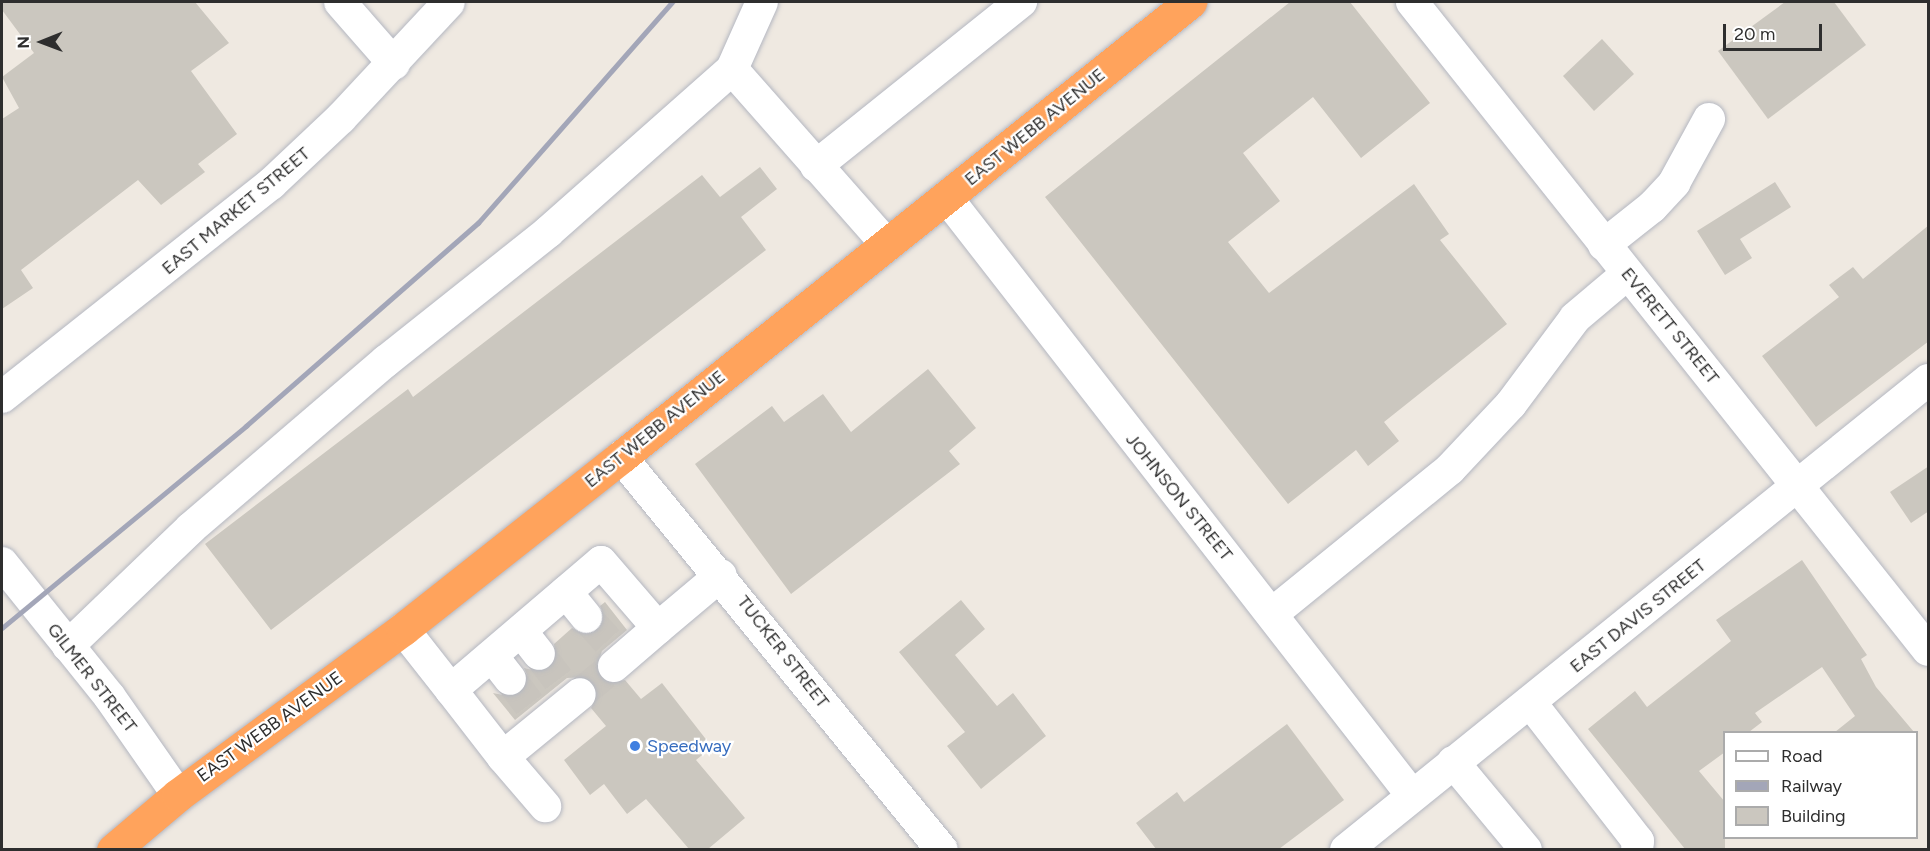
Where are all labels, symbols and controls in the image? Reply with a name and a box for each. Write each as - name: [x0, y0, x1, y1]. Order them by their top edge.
- north arrow: [12, 12, 72, 72]
- scale bar: [1726, 12, 1825, 50]
- text: 20 m: [1734, 23, 1775, 45]
- text: N: [14, 36, 33, 49]
- street label: EAST WEBB AVENUE: [960, 64, 1110, 190]
- street label: EAST MARKET STREET: [158, 143, 314, 279]
- street label: EVERETT STREET: [1616, 263, 1724, 389]
- street label: EAST WEBB AVENUE: [580, 366, 730, 492]
- street label: JOHNSON STREET: [1121, 429, 1237, 565]
- street label: EAST DAVIS STREET: [1566, 555, 1710, 677]
- street label: TUCKER STREET: [732, 592, 834, 712]
- street label: GILMER STREET: [43, 619, 141, 737]
- street label: EAST WEBB AVENUE: [193, 667, 347, 787]
- legend: [1723, 731, 1918, 839]
- place label: Speedway: [647, 735, 731, 757]
- marker: Speedway: [628, 739, 642, 753]
- text: Road: [1781, 745, 1822, 767]
- text: Railway: [1781, 775, 1842, 797]
- text: Building: [1781, 805, 1846, 827]

